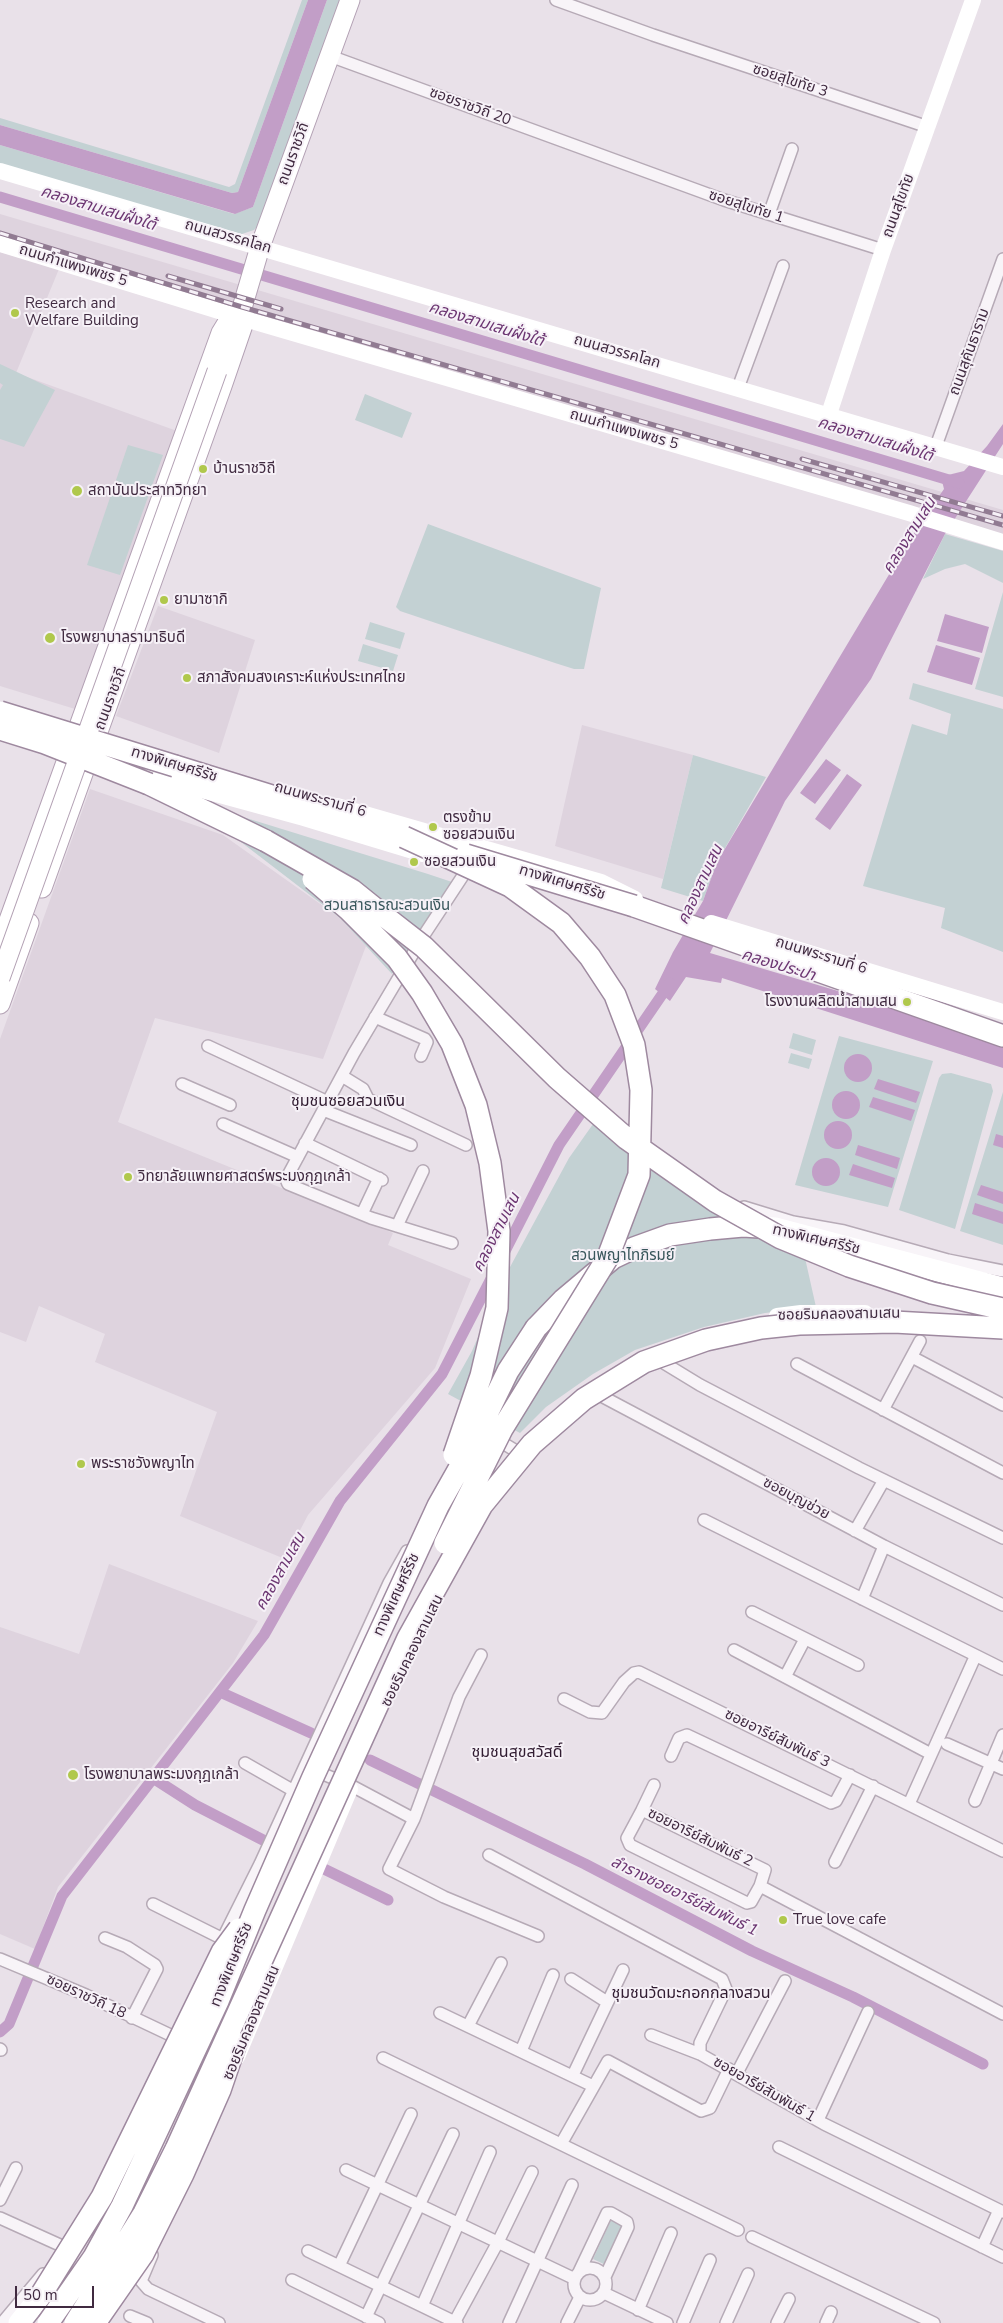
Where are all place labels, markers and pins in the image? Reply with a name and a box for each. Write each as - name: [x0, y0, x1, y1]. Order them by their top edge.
- place label: Research and Welfare Building: [25, 295, 139, 330]
- marker: Research and Welfare Building: [9, 307, 21, 319]
- place label: บ้านราชวิถี: [213, 460, 275, 478]
- marker: บ้านราชวิถี: [197, 463, 209, 475]
- place label: สถาบันประสาทวิทยา: [88, 482, 207, 500]
- marker: สถาบันประสาทวิทยา: [70, 484, 84, 498]
- place label: ยามาซากิ: [174, 591, 228, 609]
- marker: ยามาซากิ: [158, 594, 170, 606]
- place label: โรงพยาบาลรามาธิบดี: [61, 629, 185, 647]
- marker: โรงพยาบาลรามาธิบดี: [43, 631, 57, 645]
- place label: สภาสังคมสงเคราะห์แห่งประเทศไทย: [197, 669, 406, 687]
- marker: สภาสังคมสงเคราะห์แห่งประเทศไทย: [181, 672, 193, 684]
- place label: ตรงข้าม ซอยสวนเงิน: [443, 809, 515, 844]
- marker: ตรงข้าม ซอยสวนเงิน: [427, 821, 439, 833]
- place label: ซอยสวนเงิน: [424, 853, 496, 871]
- marker: ซอยสวนเงิน: [408, 856, 420, 868]
- place label: โรงงานผลิตน้ำสามเสน: [765, 993, 897, 1011]
- marker: โรงงานผลิตน้ำสามเสน: [901, 996, 913, 1008]
- place label: วิทยาลัยแพทยศาสตร์พระมงกุฎเกล้า: [138, 1168, 351, 1186]
- marker: วิทยาลัยแพทยศาสตร์พระมงกุฎเกล้า: [122, 1171, 134, 1183]
- place label: พระราชวังพญาไท: [91, 1455, 195, 1473]
- marker: พระราชวังพญาไท: [75, 1458, 87, 1470]
- place label: โรงพยาบาลพระมงกุฎเกล้า: [84, 1766, 239, 1784]
- marker: โรงพยาบาลพระมงกุฎเกล้า: [66, 1768, 80, 1782]
- place label: True love cafe: [793, 1911, 886, 1929]
- marker: True love cafe: [777, 1914, 789, 1926]

